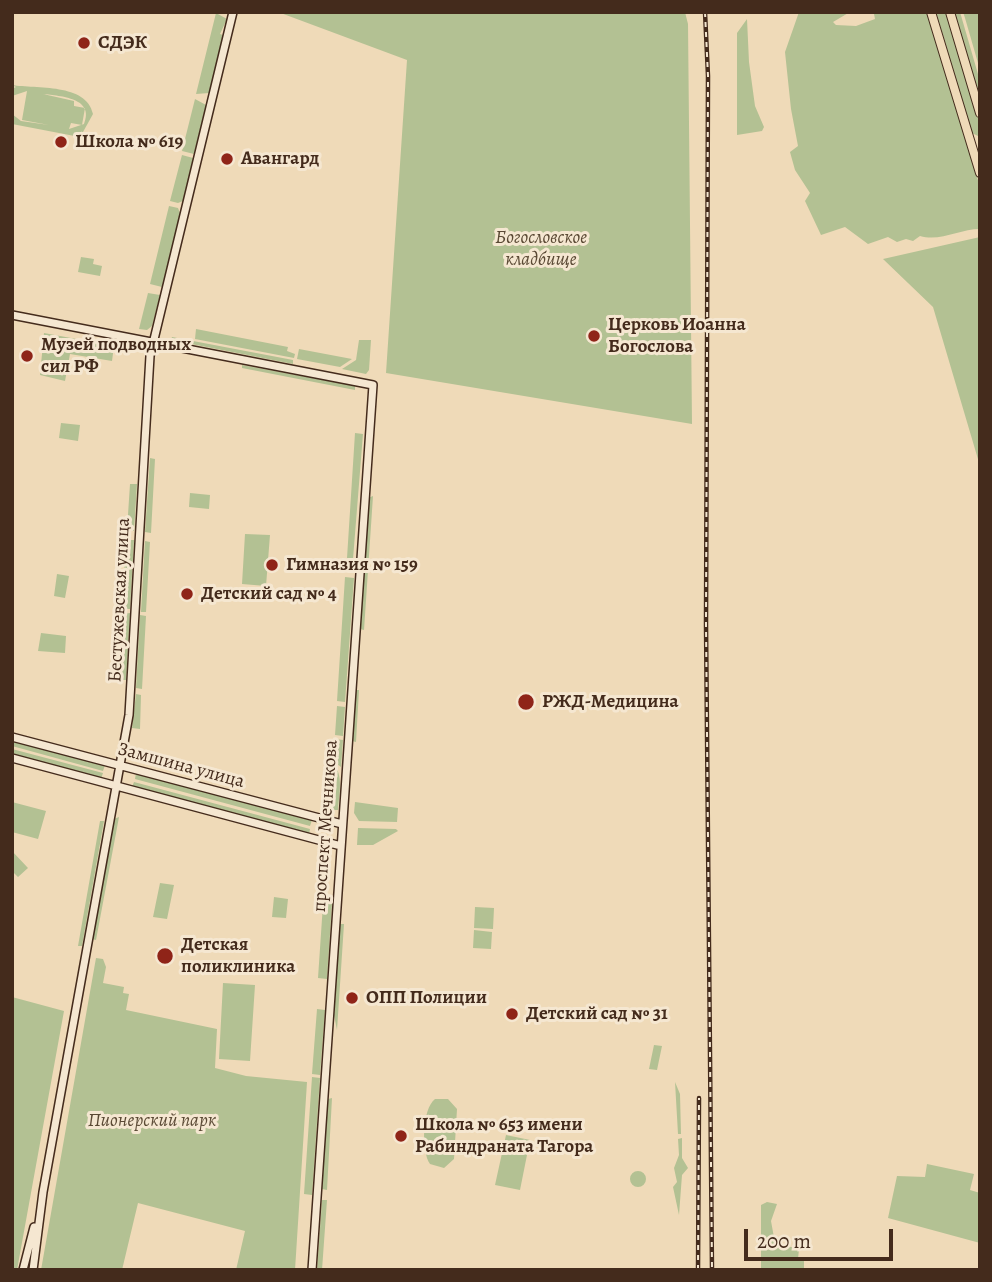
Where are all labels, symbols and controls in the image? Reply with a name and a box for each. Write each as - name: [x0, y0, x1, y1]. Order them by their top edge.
- place label: СДЭК: [98, 32, 147, 54]
- marker: СДЭК: [76, 35, 92, 51]
- place label: Школа № 619: [75, 131, 183, 153]
- marker: Школа № 619: [53, 134, 69, 150]
- place label: Авангард: [241, 148, 319, 170]
- marker: Авангард: [219, 151, 235, 167]
- park label: Богословское кладбище: [495, 227, 587, 271]
- place label: Церковь Иоанна Богослова: [608, 314, 746, 358]
- marker: Церковь Иоанна Богослова: [586, 328, 602, 344]
- place label: Музей подводных сил РФ: [41, 334, 191, 378]
- marker: Музей подводных сил РФ: [19, 348, 35, 364]
- street label: Бестужевская улица: [104, 517, 136, 683]
- place label: Гимназия № 159: [286, 554, 418, 576]
- marker: Гимназия № 159: [264, 557, 280, 573]
- place label: Детский сад № 4: [201, 583, 337, 605]
- marker: Детский сад № 4: [179, 586, 195, 602]
- place label: РЖД-Медицина: [542, 691, 679, 713]
- marker: РЖД-Медицина: [516, 692, 536, 712]
- street label: Замшина улица: [115, 738, 247, 794]
- street label: проспект Мечникова: [309, 739, 343, 913]
- place label: Детская поликлиника: [181, 934, 295, 978]
- marker: Детская поликлиника: [155, 946, 175, 966]
- place label: ОПП Полиции: [366, 987, 487, 1009]
- marker: ОПП Полиции: [344, 990, 360, 1006]
- place label: Детский сад № 31: [526, 1003, 668, 1025]
- marker: Детский сад № 31: [504, 1006, 520, 1022]
- park label: Пионерский парк: [88, 1110, 216, 1132]
- place label: Школа № 653 имени Рабиндраната Тагора: [415, 1114, 593, 1158]
- marker: Школа № 653 имени Рабиндраната Тагора: [393, 1128, 409, 1144]
- scale bar: [747, 1216, 896, 1260]
- text: 200 m: [757, 1227, 811, 1255]

